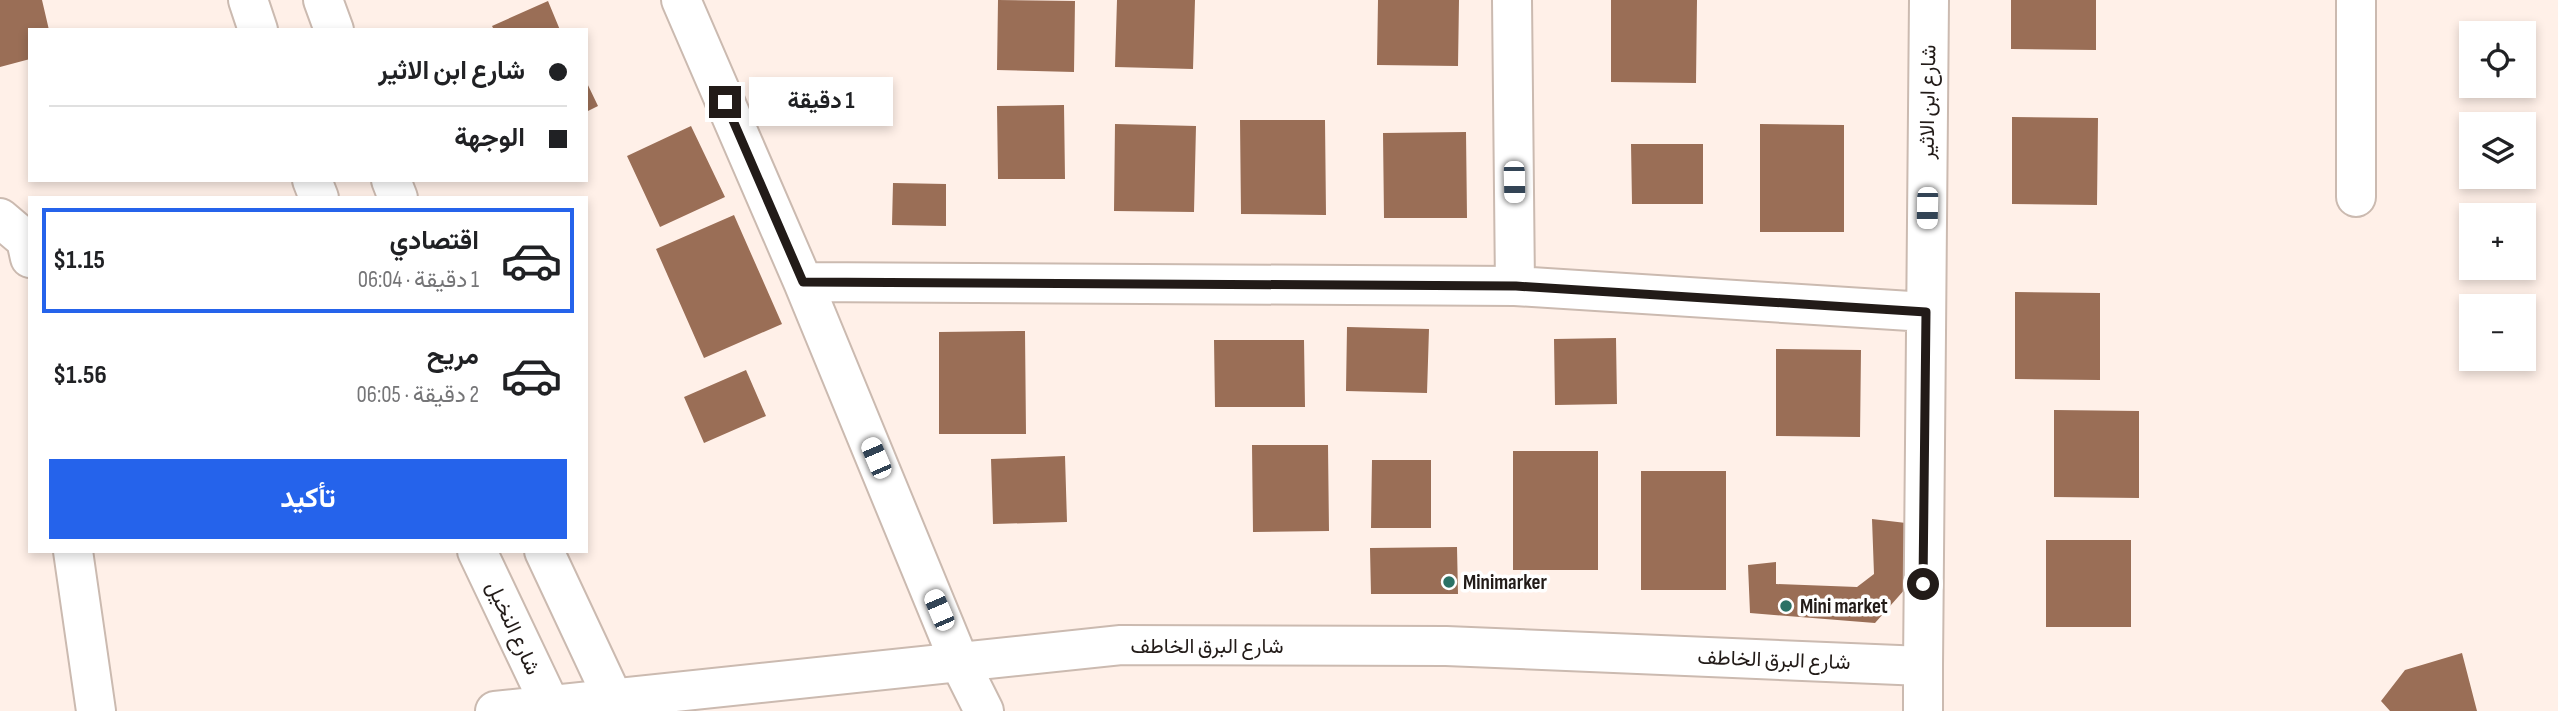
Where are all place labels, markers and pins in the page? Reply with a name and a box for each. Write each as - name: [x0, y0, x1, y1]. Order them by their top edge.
- place label: Minimarker: [1463, 570, 1548, 595]
- marker: Minimarker: [1441, 574, 1457, 590]
- place label: Mini market: [1800, 594, 1888, 619]
- marker: Mini market: [1778, 598, 1794, 614]

